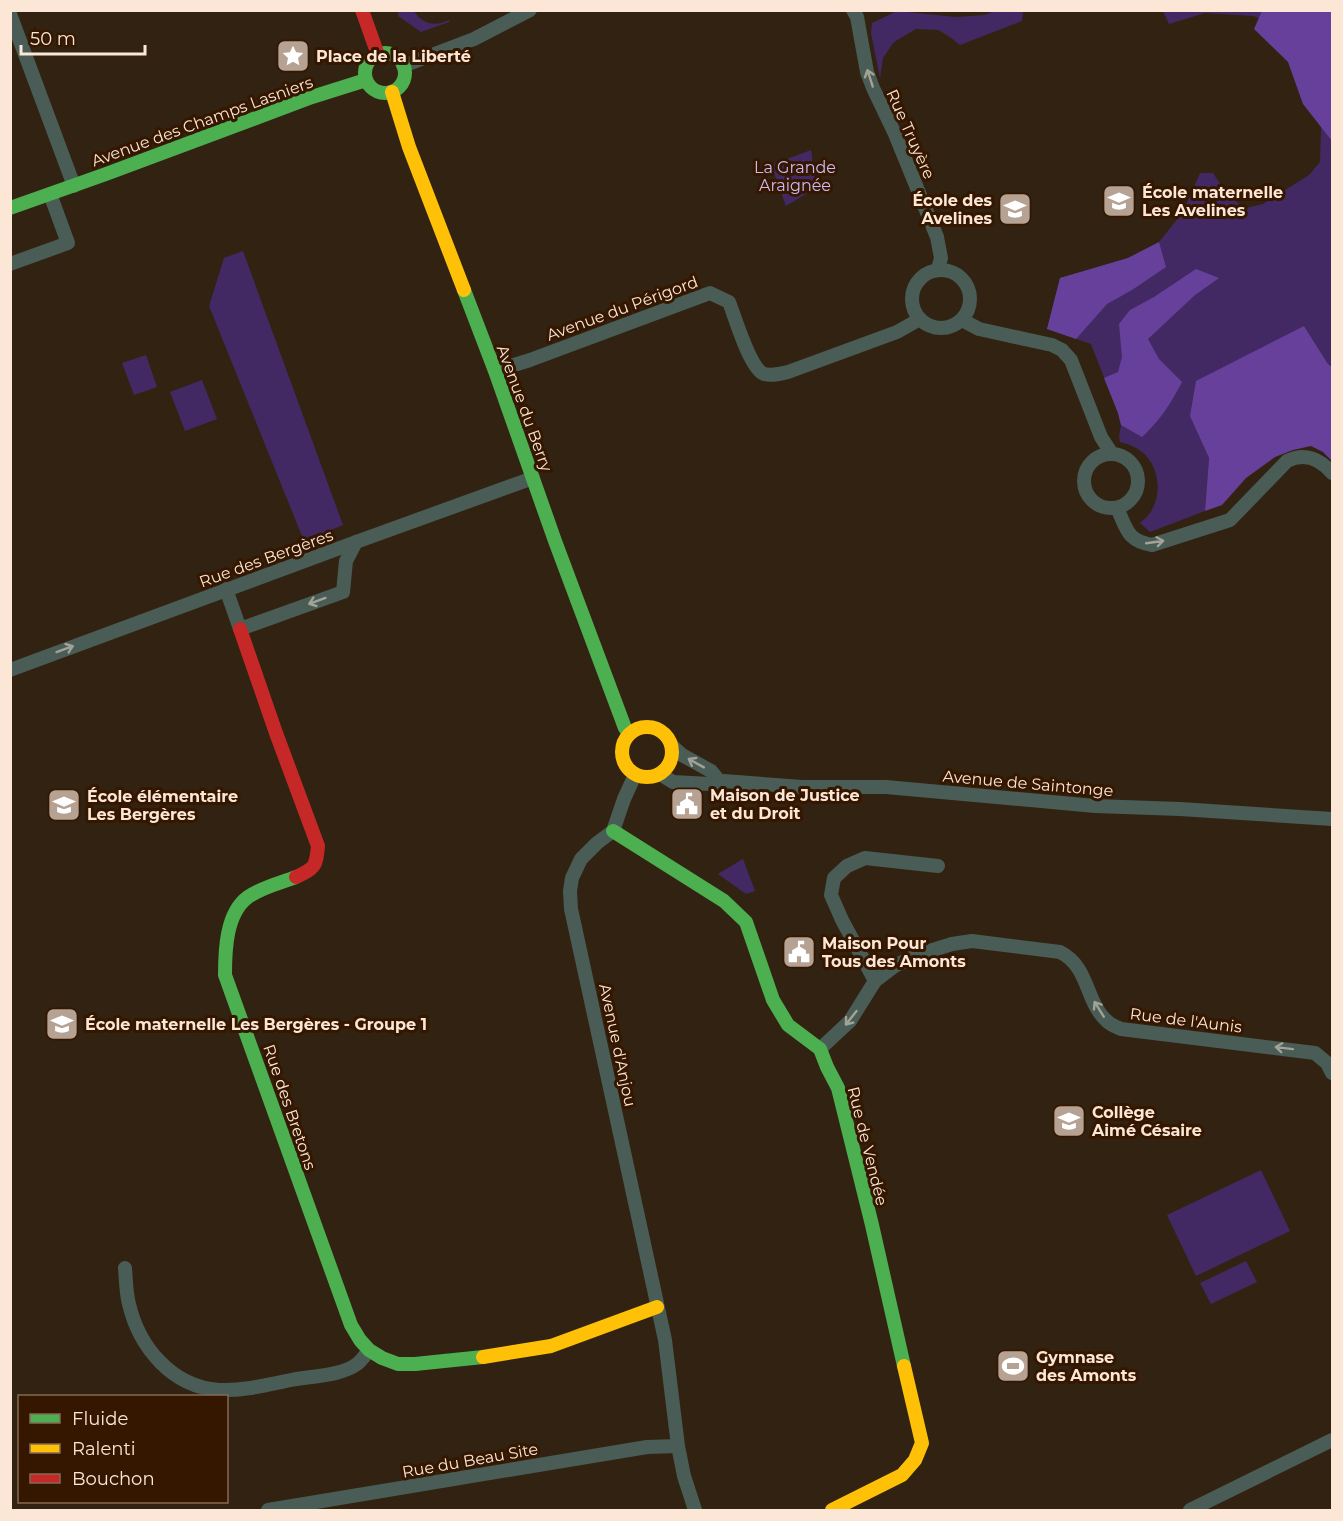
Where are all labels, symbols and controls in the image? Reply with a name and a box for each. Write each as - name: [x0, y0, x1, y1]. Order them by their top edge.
- scale bar: [21, 18, 146, 56]
- text: 50 m: [30, 28, 76, 50]
- place icon: Place de la Liberté: [275, 38, 311, 74]
- place label: Place de la Liberté: [316, 47, 471, 66]
- one-way arrow: [864, 69, 875, 88]
- street label: Avenue des Champs Lasniers: [89, 72, 316, 170]
- street label: Rue Truyère: [882, 86, 939, 182]
- park label: La Grande Araignée: [754, 158, 836, 195]
- school or university icon: École maternelle Les Avelines: [1101, 183, 1137, 219]
- place label: École maternelle Les Avelines: [1142, 183, 1283, 220]
- place label: École des Avelines: [912, 191, 993, 228]
- school or university icon: École des Avelines: [997, 191, 1033, 227]
- street label: Avenue du Périgord: [544, 272, 701, 345]
- street label: Avenue du Berry: [493, 342, 556, 474]
- street label: Rue des Bergères: [197, 525, 336, 591]
- one-way arrow: [1145, 537, 1164, 548]
- one-way arrow: [308, 596, 327, 607]
- one-way arrow: [56, 643, 74, 654]
- one-way arrow: [688, 757, 705, 769]
- street label: Avenue de Saintonge: [942, 767, 1114, 800]
- public building icon: Maison de Justice et du Droit: [669, 786, 705, 822]
- place label: Maison de Justice et du Droit: [710, 786, 860, 823]
- school or university icon: École élémentaire Les Bergères: [46, 787, 82, 823]
- place label: École élémentaire Les Bergères: [87, 787, 238, 824]
- public building icon: Maison Pour Tous des Amonts: [781, 934, 817, 970]
- place label: Maison Pour Tous des Amonts: [822, 934, 966, 971]
- street label: Avenue d'Anjou: [595, 982, 640, 1108]
- one-way arrow: [1093, 1001, 1105, 1018]
- street label: Rue de l'Aunis: [1129, 1004, 1243, 1037]
- school or university icon: École maternelle Les Bergères - Groupe 1: [44, 1006, 80, 1042]
- one-way arrow: [844, 1010, 857, 1026]
- place label: École maternelle Les Bergères - Groupe 1: [85, 1015, 427, 1034]
- street label: Rue des Bretons: [259, 1042, 320, 1173]
- one-way arrow: [1275, 1043, 1295, 1054]
- street label: Rue de Vendée: [844, 1085, 891, 1208]
- school or university icon: Collège Aimé Césaire: [1051, 1103, 1087, 1139]
- place label: Collège Aimé Césaire: [1091, 1103, 1202, 1140]
- sports icon: Gymnase des Amonts: [995, 1348, 1031, 1384]
- place label: Gymnase des Amonts: [1036, 1348, 1137, 1385]
- legend: [18, 1395, 228, 1503]
- text: Fluide: [72, 1408, 128, 1430]
- text: Ralenti: [72, 1438, 136, 1460]
- street label: Rue du Beau Site: [401, 1439, 540, 1482]
- text: Bouchon: [72, 1468, 155, 1490]

